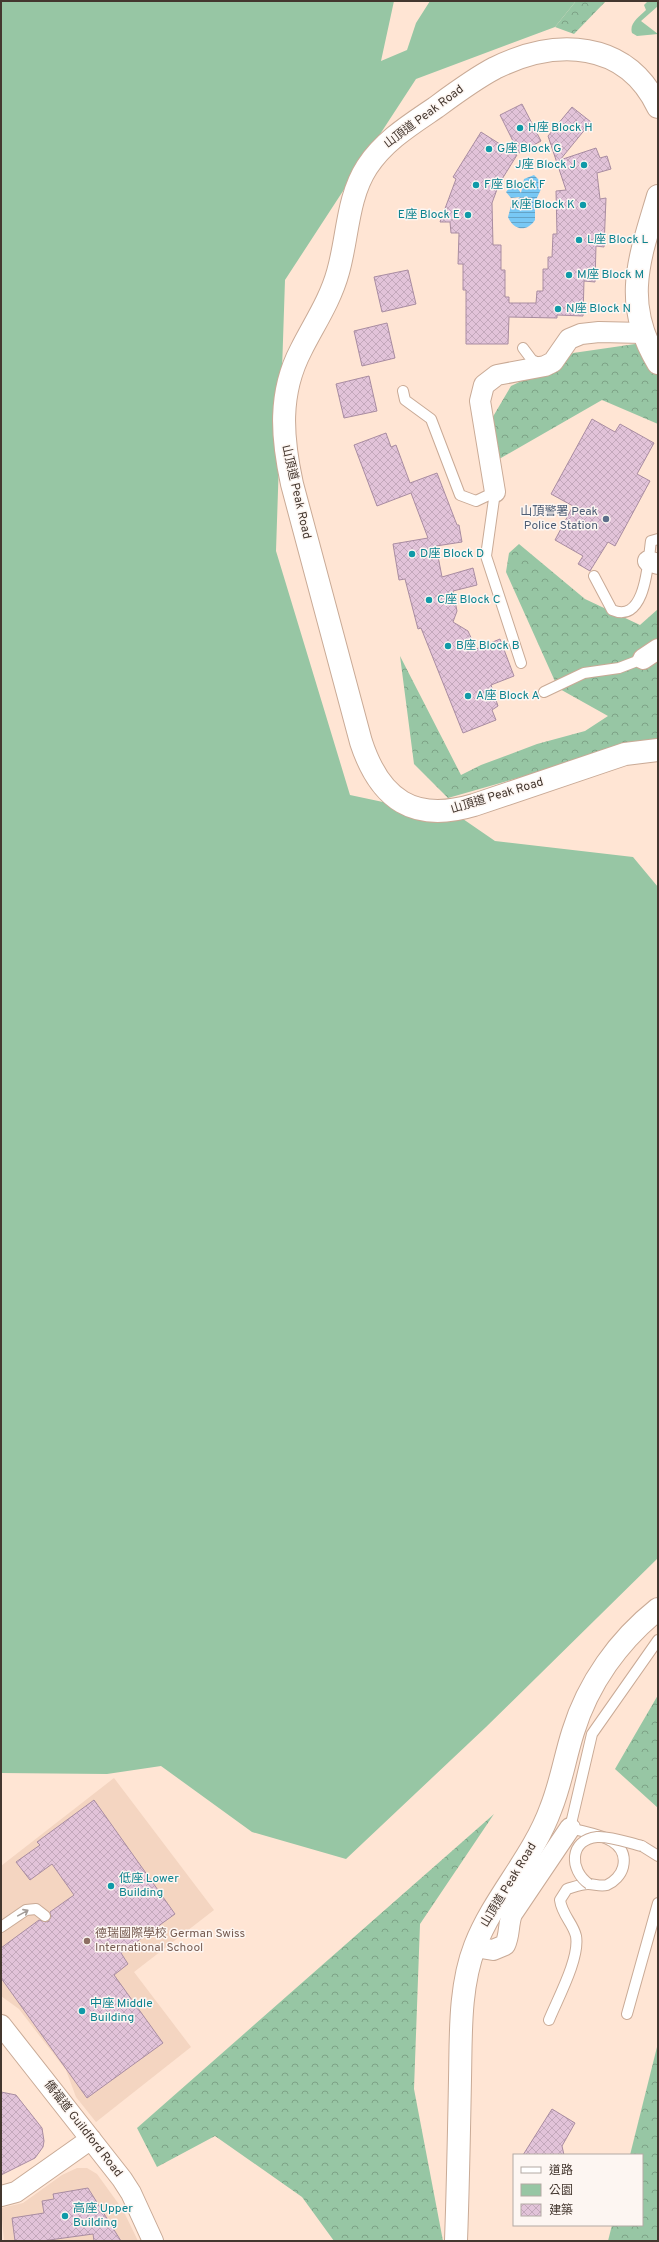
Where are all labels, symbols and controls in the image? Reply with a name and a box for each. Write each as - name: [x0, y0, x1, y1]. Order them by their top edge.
- street label: 山頂道 Peak Road: [381, 82, 467, 152]
- place label: H座 Block H: [528, 120, 593, 136]
- marker: H座 Block H: [515, 123, 525, 133]
- place label: G座 Block G: [497, 141, 561, 157]
- marker: G座 Block G: [484, 144, 494, 154]
- place label: J座 Block J: [515, 157, 576, 173]
- marker: J座 Block J: [579, 160, 589, 170]
- place label: F座 Block F: [484, 177, 546, 193]
- marker: F座 Block F: [471, 180, 481, 190]
- place label: K座 Block K: [511, 197, 575, 213]
- marker: K座 Block K: [578, 200, 588, 210]
- place label: E座 Block E: [398, 207, 460, 223]
- marker: E座 Block E: [463, 210, 473, 220]
- place label: L座 Block L: [587, 232, 649, 248]
- marker: L座 Block L: [574, 235, 584, 245]
- place label: M座 Block M: [577, 267, 644, 283]
- marker: M座 Block M: [564, 270, 574, 280]
- place label: N座 Block N: [566, 301, 631, 317]
- marker: N座 Block N: [553, 304, 563, 314]
- street label: 山頂道 Peak Road: [277, 443, 315, 541]
- place label: 山頂警署 Peak Police Station: [521, 504, 598, 534]
- marker: 山頂警署 Peak Police Station: [601, 514, 611, 524]
- place label: D座 Block D: [420, 546, 484, 562]
- marker: D座 Block D: [407, 549, 417, 559]
- place label: C座 Block C: [437, 592, 501, 608]
- marker: C座 Block C: [424, 595, 434, 605]
- place label: B座 Block B: [456, 638, 520, 654]
- marker: B座 Block B: [443, 641, 453, 651]
- place label: A座 Block A: [476, 688, 540, 704]
- marker: A座 Block A: [463, 691, 473, 701]
- street label: 山頂道 Peak Road: [449, 774, 545, 818]
- street label: 山頂道 Peak Road: [477, 1840, 541, 1930]
- place label: 低座 Lower Building: [119, 1871, 179, 1901]
- marker: 低座 Lower Building: [106, 1881, 116, 1891]
- one-way arrow: [17, 1908, 29, 1916]
- place label: 德瑞國際學校 German Swiss International School: [95, 1926, 245, 1956]
- marker: 德瑞國際學校 German Swiss International School: [82, 1936, 92, 1946]
- place label: 中座 Middle Building: [90, 1996, 153, 2026]
- marker: 中座 Middle Building: [77, 2006, 87, 2016]
- street label: 僑福道 Guildford Road: [40, 2077, 126, 2181]
- legend: [513, 2154, 643, 2226]
- text: 道路: [549, 2163, 573, 2179]
- text: 公園: [549, 2183, 573, 2199]
- place label: 高座 Upper Building: [73, 2201, 133, 2231]
- text: 建築: [549, 2203, 573, 2219]
- marker: 高座 Upper Building: [60, 2211, 70, 2221]

